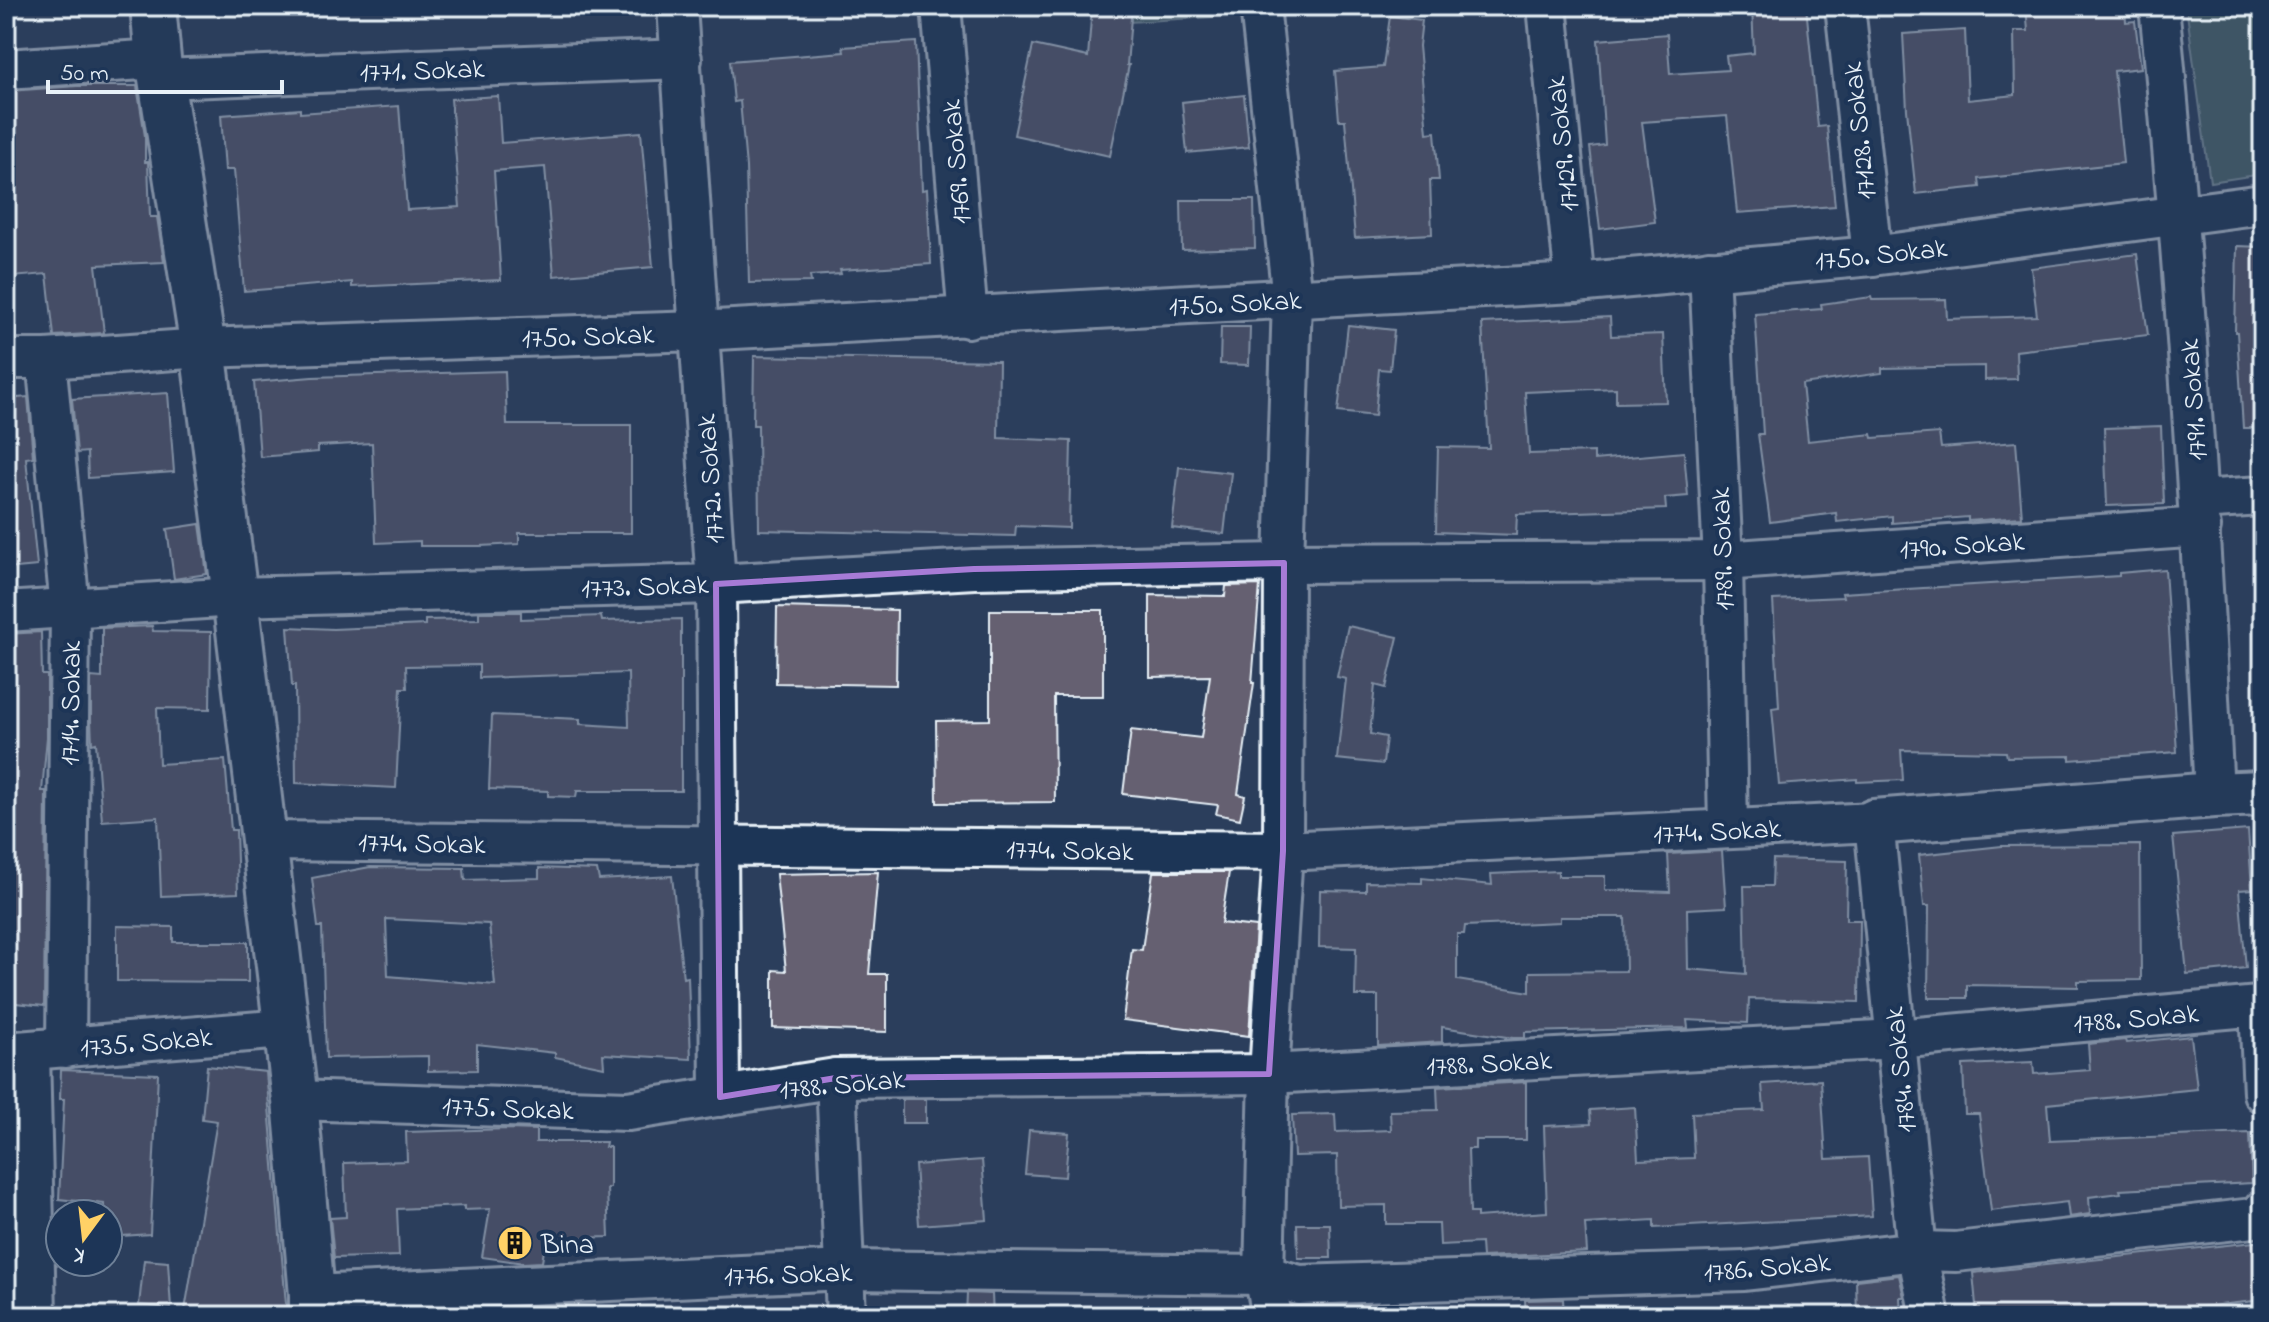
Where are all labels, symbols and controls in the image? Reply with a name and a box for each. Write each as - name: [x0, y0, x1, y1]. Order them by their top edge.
- scale bar: [48, 44, 282, 94]
- street label: 1771. Sokak: [359, 50, 486, 95]
- text: 50 m: [60, 57, 109, 92]
- street label: 17128. Sokak: [1834, 59, 1889, 201]
- street label: 17129. Sokak: [1537, 73, 1592, 213]
- street label: 1769. Sokak: [933, 97, 984, 226]
- street label: 1750. Sokak: [1813, 229, 1950, 284]
- street label: 1750. Sokak: [1168, 282, 1303, 329]
- street label: 1750. Sokak: [521, 316, 656, 361]
- street label: 1791. Sokak: [2171, 337, 2220, 462]
- street label: 1772. Sokak: [687, 412, 737, 545]
- street label: 1789. Sokak: [1702, 486, 1747, 611]
- street label: 1790. Sokak: [1898, 523, 2027, 572]
- street label: 1773. Sokak: [581, 566, 710, 611]
- street label: 1714. Sokak: [51, 640, 94, 766]
- street label: 1774. Sokak: [1652, 810, 1783, 857]
- street label: 1774. Sokak: [358, 824, 487, 867]
- street label: 1774. Sokak: [1006, 831, 1135, 874]
- street label: 1788. Sokak: [2072, 995, 2201, 1046]
- street label: 1784. Sokak: [1875, 1004, 1929, 1135]
- street label: 1735. Sokak: [79, 1018, 215, 1071]
- street label: 1788. Sokak: [1425, 1042, 1554, 1089]
- street label: 1788. Sokak: [778, 1061, 907, 1112]
- street label: 1775. Sokak: [441, 1088, 575, 1133]
- north arrow: [44, 1198, 124, 1278]
- building icon: Bina: [496, 1224, 534, 1262]
- place label: Bina: [540, 1226, 594, 1267]
- text: K: [69, 1237, 89, 1271]
- street label: 1786. Sokak: [1702, 1243, 1833, 1295]
- street label: 1776. Sokak: [723, 1254, 854, 1299]

